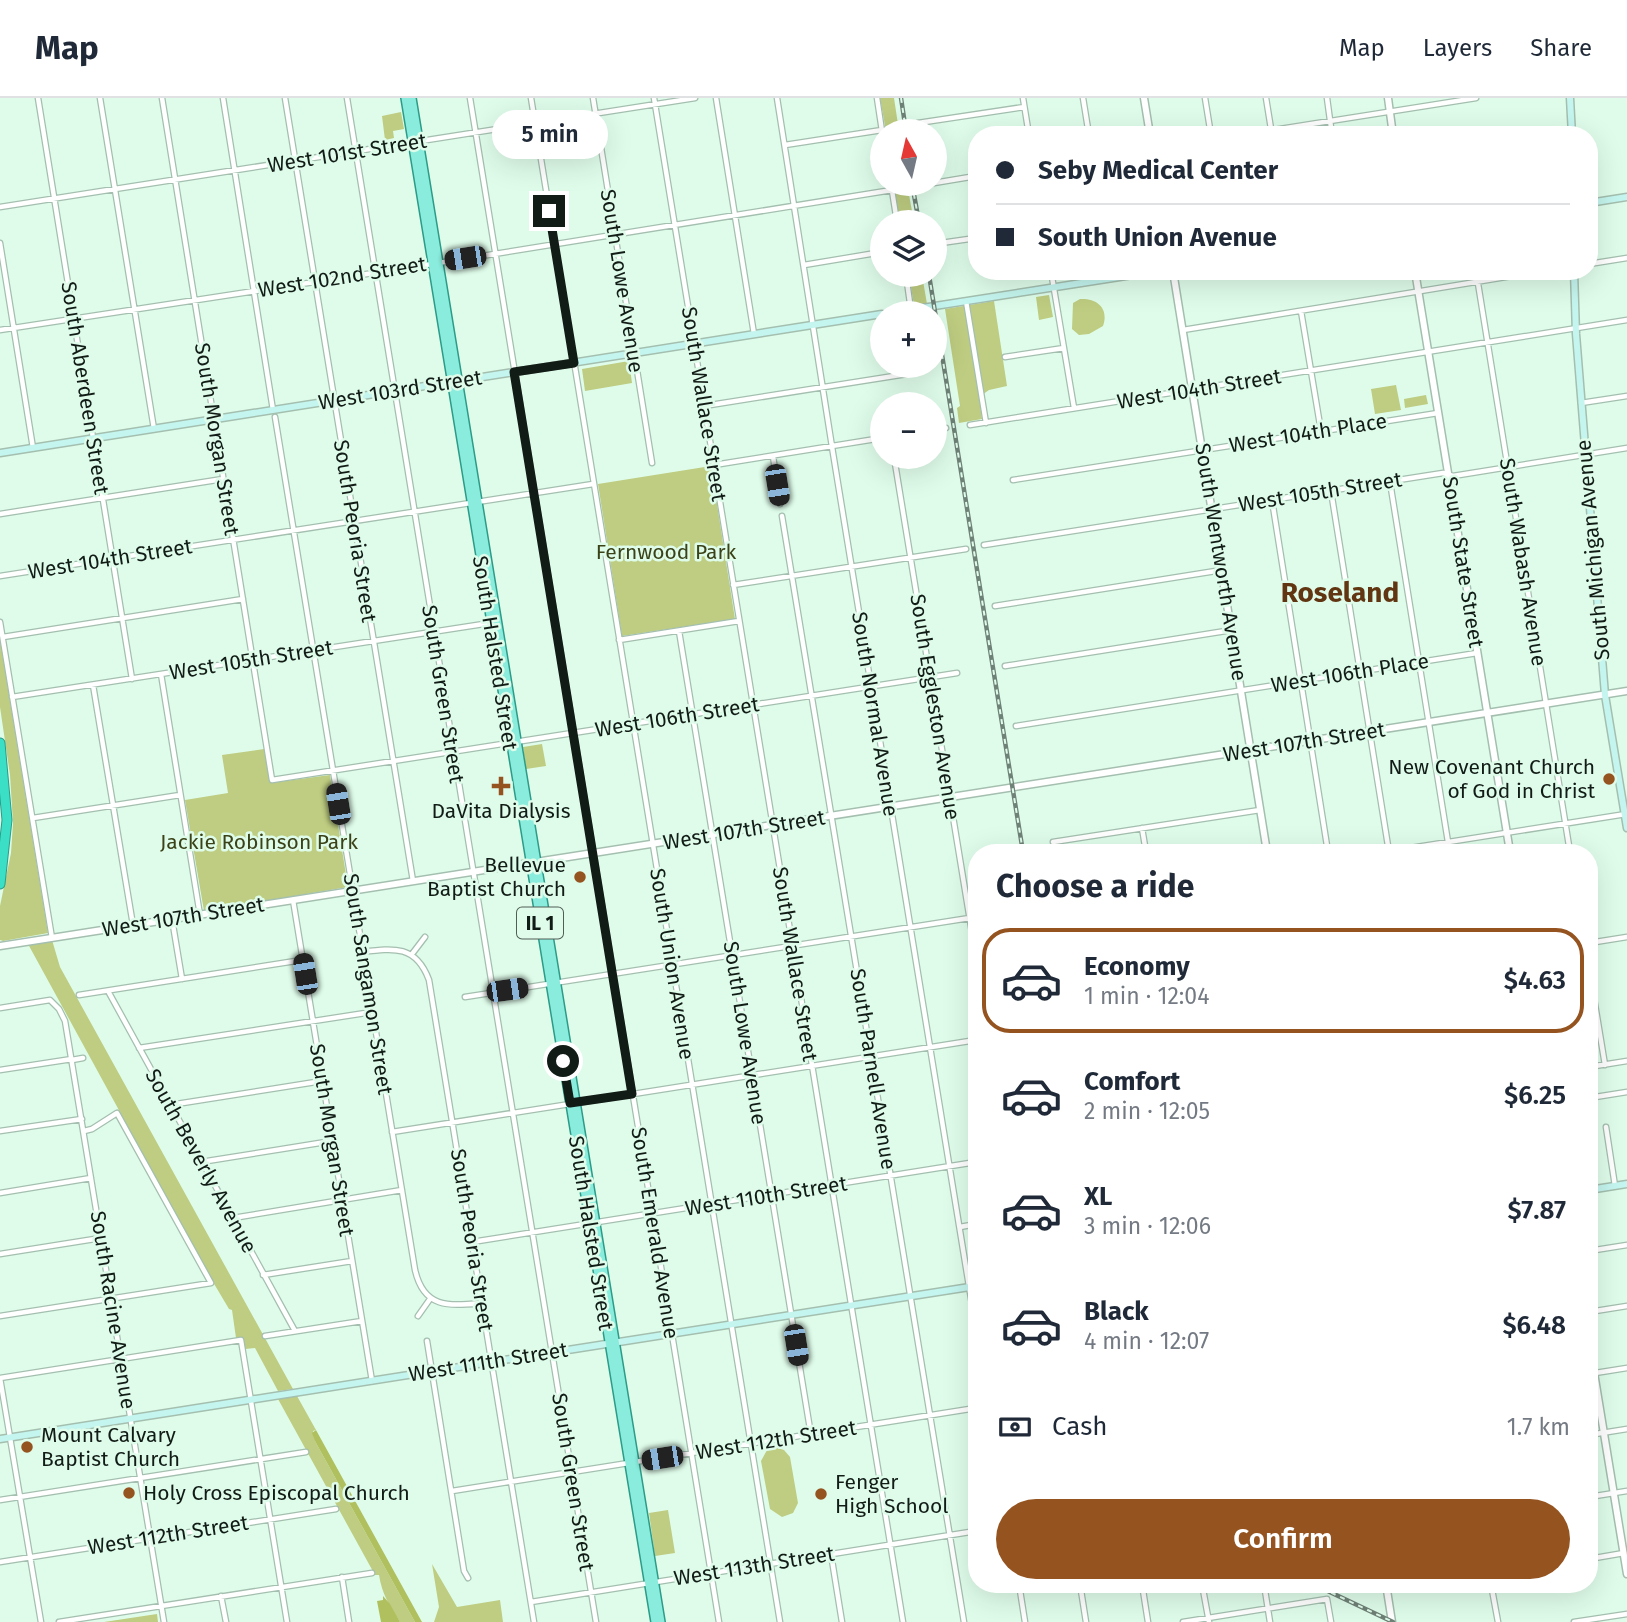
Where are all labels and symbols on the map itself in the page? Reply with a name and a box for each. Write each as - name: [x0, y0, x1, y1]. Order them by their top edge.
- callout: 5 min: [491, 109, 607, 158]
- north arrow: [870, 119, 947, 196]
- street label: West 101st Street: [266, 128, 429, 178]
- street label: South Lowe Avenue: [595, 187, 649, 375]
- route end: [533, 195, 565, 227]
- car: [443, 244, 488, 272]
- street label: West 102nd Street: [256, 251, 428, 303]
- street label: South Aberdeen Street: [55, 280, 115, 497]
- street label: South Wallace Street: [676, 305, 732, 504]
- street label: South Morgan Street: [189, 341, 245, 538]
- street label: West 104th Street: [1115, 363, 1283, 415]
- street label: West 103rd Street: [316, 364, 484, 416]
- street label: West 104th Place: [1227, 408, 1389, 458]
- street label: South Peoria Street: [328, 438, 382, 625]
- street label: South Michigan Avenue: [1570, 439, 1616, 661]
- street label: South Wentworth Avenue: [1189, 441, 1253, 683]
- street label: South Wabash Avenue: [1494, 456, 1552, 668]
- car: [764, 463, 791, 507]
- street label: West 105th Street: [1236, 466, 1404, 518]
- street label: South State Street: [1437, 475, 1489, 650]
- street label: West 104th Street: [26, 533, 194, 585]
- park label: Fernwood Park: [596, 539, 736, 565]
- street label: South Halsted Street: [467, 554, 523, 753]
- district label: Roseland: [1281, 576, 1399, 609]
- street label: South Eggleston Avenue: [904, 592, 966, 822]
- street label: South Green Street: [416, 603, 470, 785]
- street label: South Normal Avenue: [846, 610, 904, 818]
- street label: West 105th Street: [167, 634, 335, 686]
- street label: West 106th Place: [1269, 648, 1431, 698]
- street label: West 106th Street: [593, 691, 761, 743]
- street label: West 107th Street: [1221, 716, 1387, 768]
- place label: New Covenant Church of God in Christ: [1388, 754, 1595, 804]
- marker: New Covenant Church of God in Christ: [1601, 771, 1617, 787]
- marker: DaVita Dialysis: [491, 776, 511, 796]
- car: [325, 782, 352, 826]
- place label: DaVita Dialysis: [431, 798, 571, 824]
- street label: West 107th Street: [661, 804, 827, 856]
- park label: Jackie Robinson Park: [160, 829, 358, 855]
- place label: Bellevue Baptist Church: [427, 852, 566, 902]
- street label: South Wallace Street: [767, 865, 823, 1064]
- street label: South Union Avenue: [644, 866, 700, 1062]
- marker: Bellevue Baptist Church: [572, 869, 588, 885]
- street label: South Sangamon Street: [338, 872, 398, 1097]
- street label: West 107th Street: [100, 891, 266, 943]
- road number: IL 1: [517, 908, 563, 938]
- street label: South Lowe Avenue: [718, 939, 772, 1127]
- car: [292, 952, 319, 996]
- street label: South Parnell Avenue: [844, 967, 902, 1171]
- car: [485, 977, 530, 1003]
- street label: South Morgan Street: [304, 1042, 360, 1239]
- route start: [547, 1045, 579, 1077]
- street label: South Beverly Avenue: [139, 1064, 263, 1258]
- street label: South Emerald Avenue: [625, 1125, 685, 1341]
- street label: South Halsted Street: [563, 1134, 619, 1333]
- street label: South Peoria Street: [445, 1147, 499, 1334]
- street label: West 110th Street: [683, 1170, 849, 1222]
- street label: South Racine Avenue: [84, 1209, 142, 1411]
- car: [783, 1323, 810, 1367]
- street label: West 111th Street: [407, 1337, 570, 1387]
- street label: South Green Street: [546, 1391, 600, 1573]
- street label: West 112th Street: [694, 1414, 859, 1466]
- place label: Mount Calvary Baptist Church: [41, 1422, 180, 1472]
- marker: Mount Calvary Baptist Church: [19, 1439, 35, 1455]
- car: [640, 1444, 685, 1472]
- place label: Fenger High School: [835, 1469, 948, 1519]
- place label: Holy Cross Episcopal Church: [143, 1480, 410, 1506]
- marker: Holy Cross Episcopal Church: [121, 1485, 137, 1501]
- marker: Fenger High School: [813, 1486, 829, 1502]
- street label: West 112th Street: [86, 1509, 251, 1561]
- street label: West 113th Street: [672, 1540, 837, 1592]

